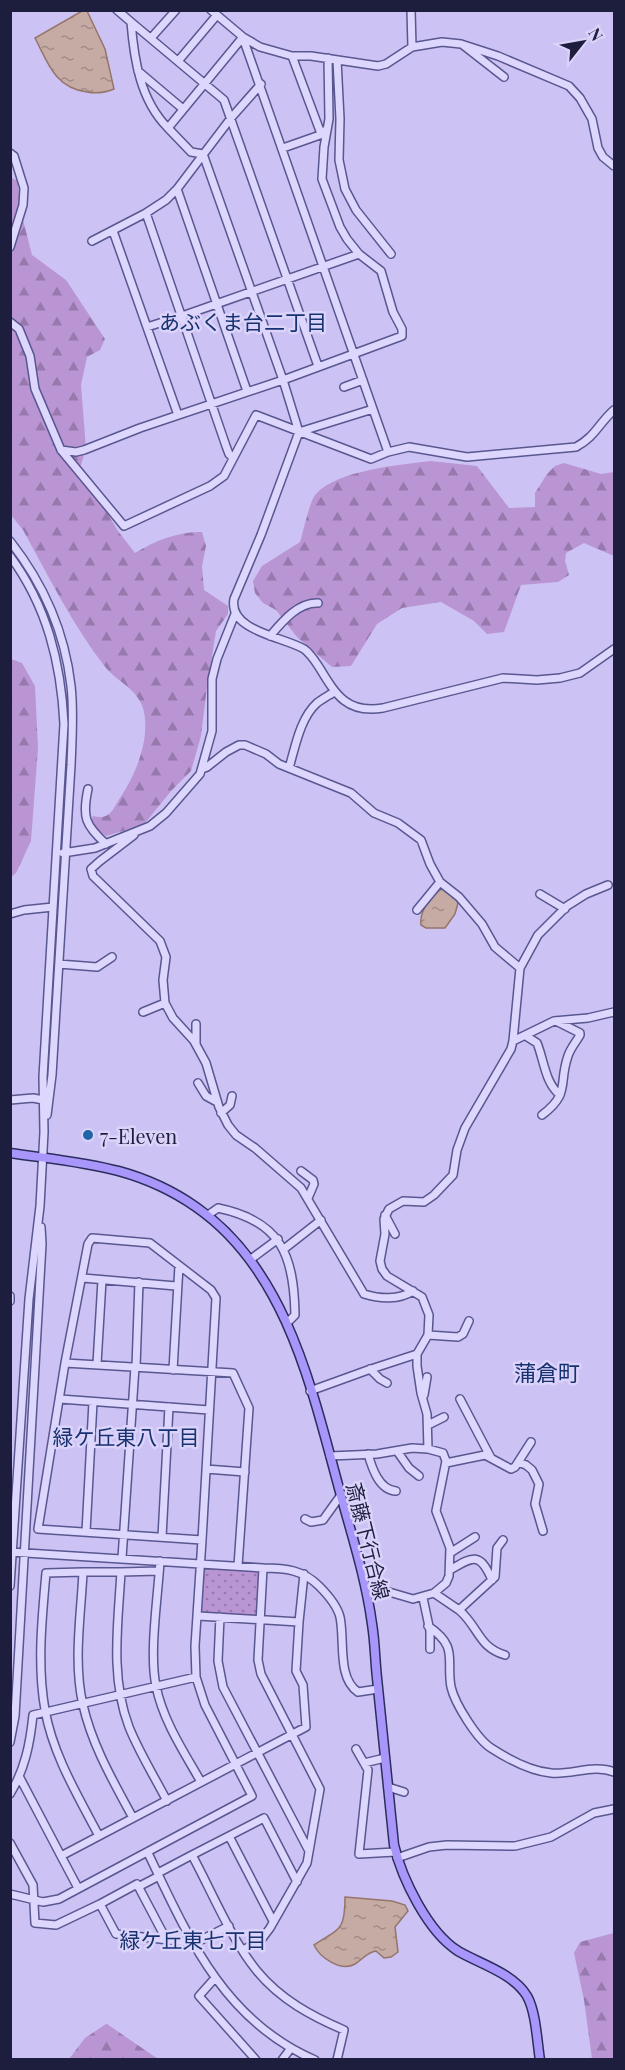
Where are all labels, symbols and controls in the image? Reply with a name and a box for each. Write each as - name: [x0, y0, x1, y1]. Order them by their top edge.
- north arrow: [553, 12, 613, 72]
- text: N: [584, 24, 608, 45]
- district label: あぶくま台二丁目: [159, 307, 327, 335]
- place label: 7-Eleven: [100, 1122, 177, 1149]
- marker: 7-Eleven: [81, 1128, 95, 1142]
- district label: 蒲倉町: [514, 1357, 580, 1387]
- district label: 緑ケ丘東八丁目: [53, 1422, 200, 1450]
- street label: 斎藤下行合線: [341, 1480, 397, 1602]
- district label: 緑ケ丘東七丁目: [120, 1925, 267, 1953]

